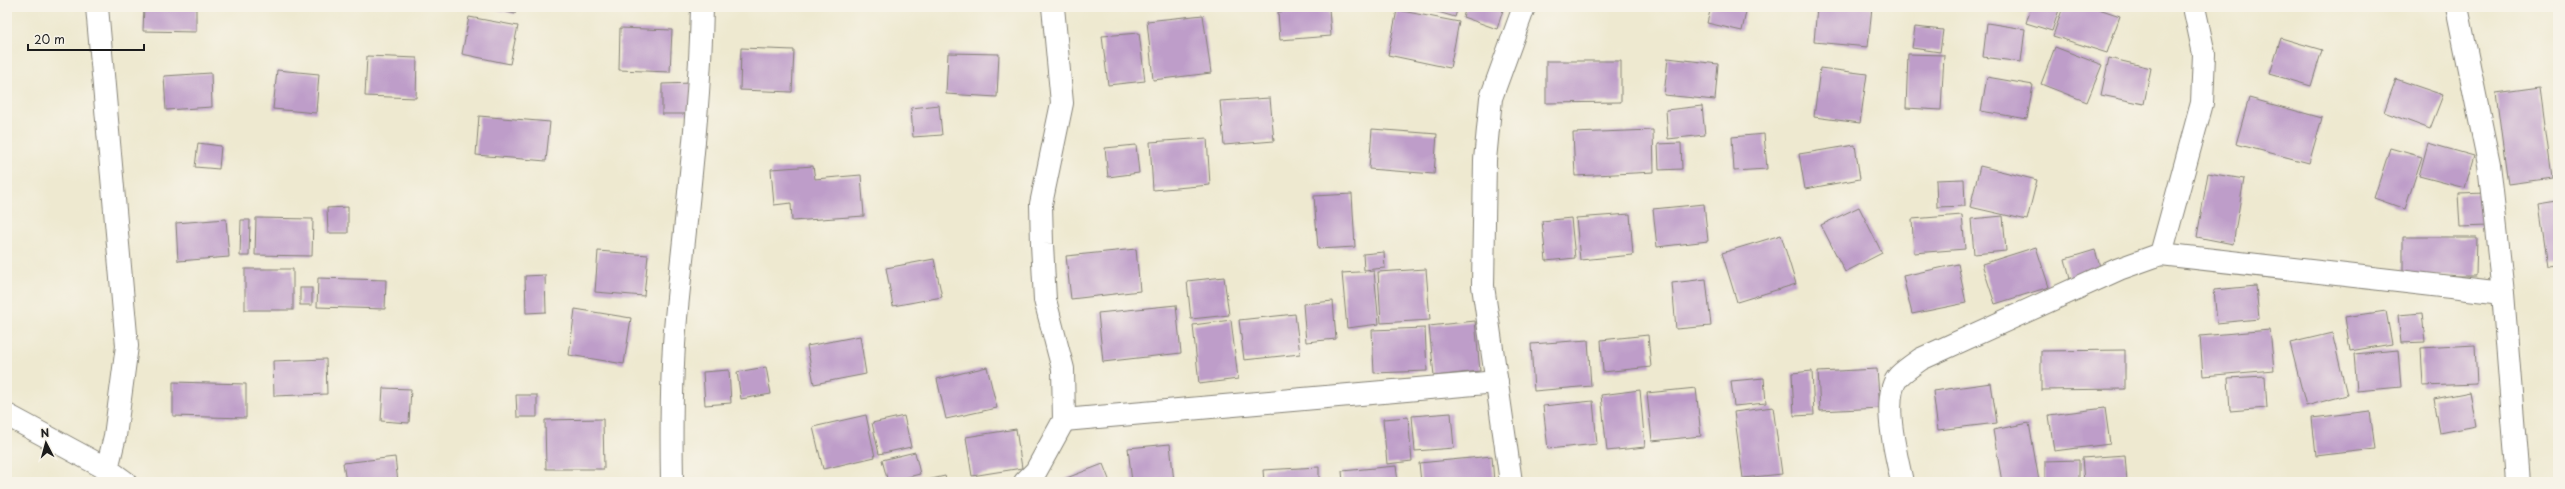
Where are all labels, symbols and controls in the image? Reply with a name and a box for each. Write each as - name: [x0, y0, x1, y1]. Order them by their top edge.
- scale bar: [28, 26, 144, 52]
- text: 20 m: [34, 30, 65, 48]
- north arrow: [26, 423, 66, 463]
- text: N: [40, 424, 50, 441]

